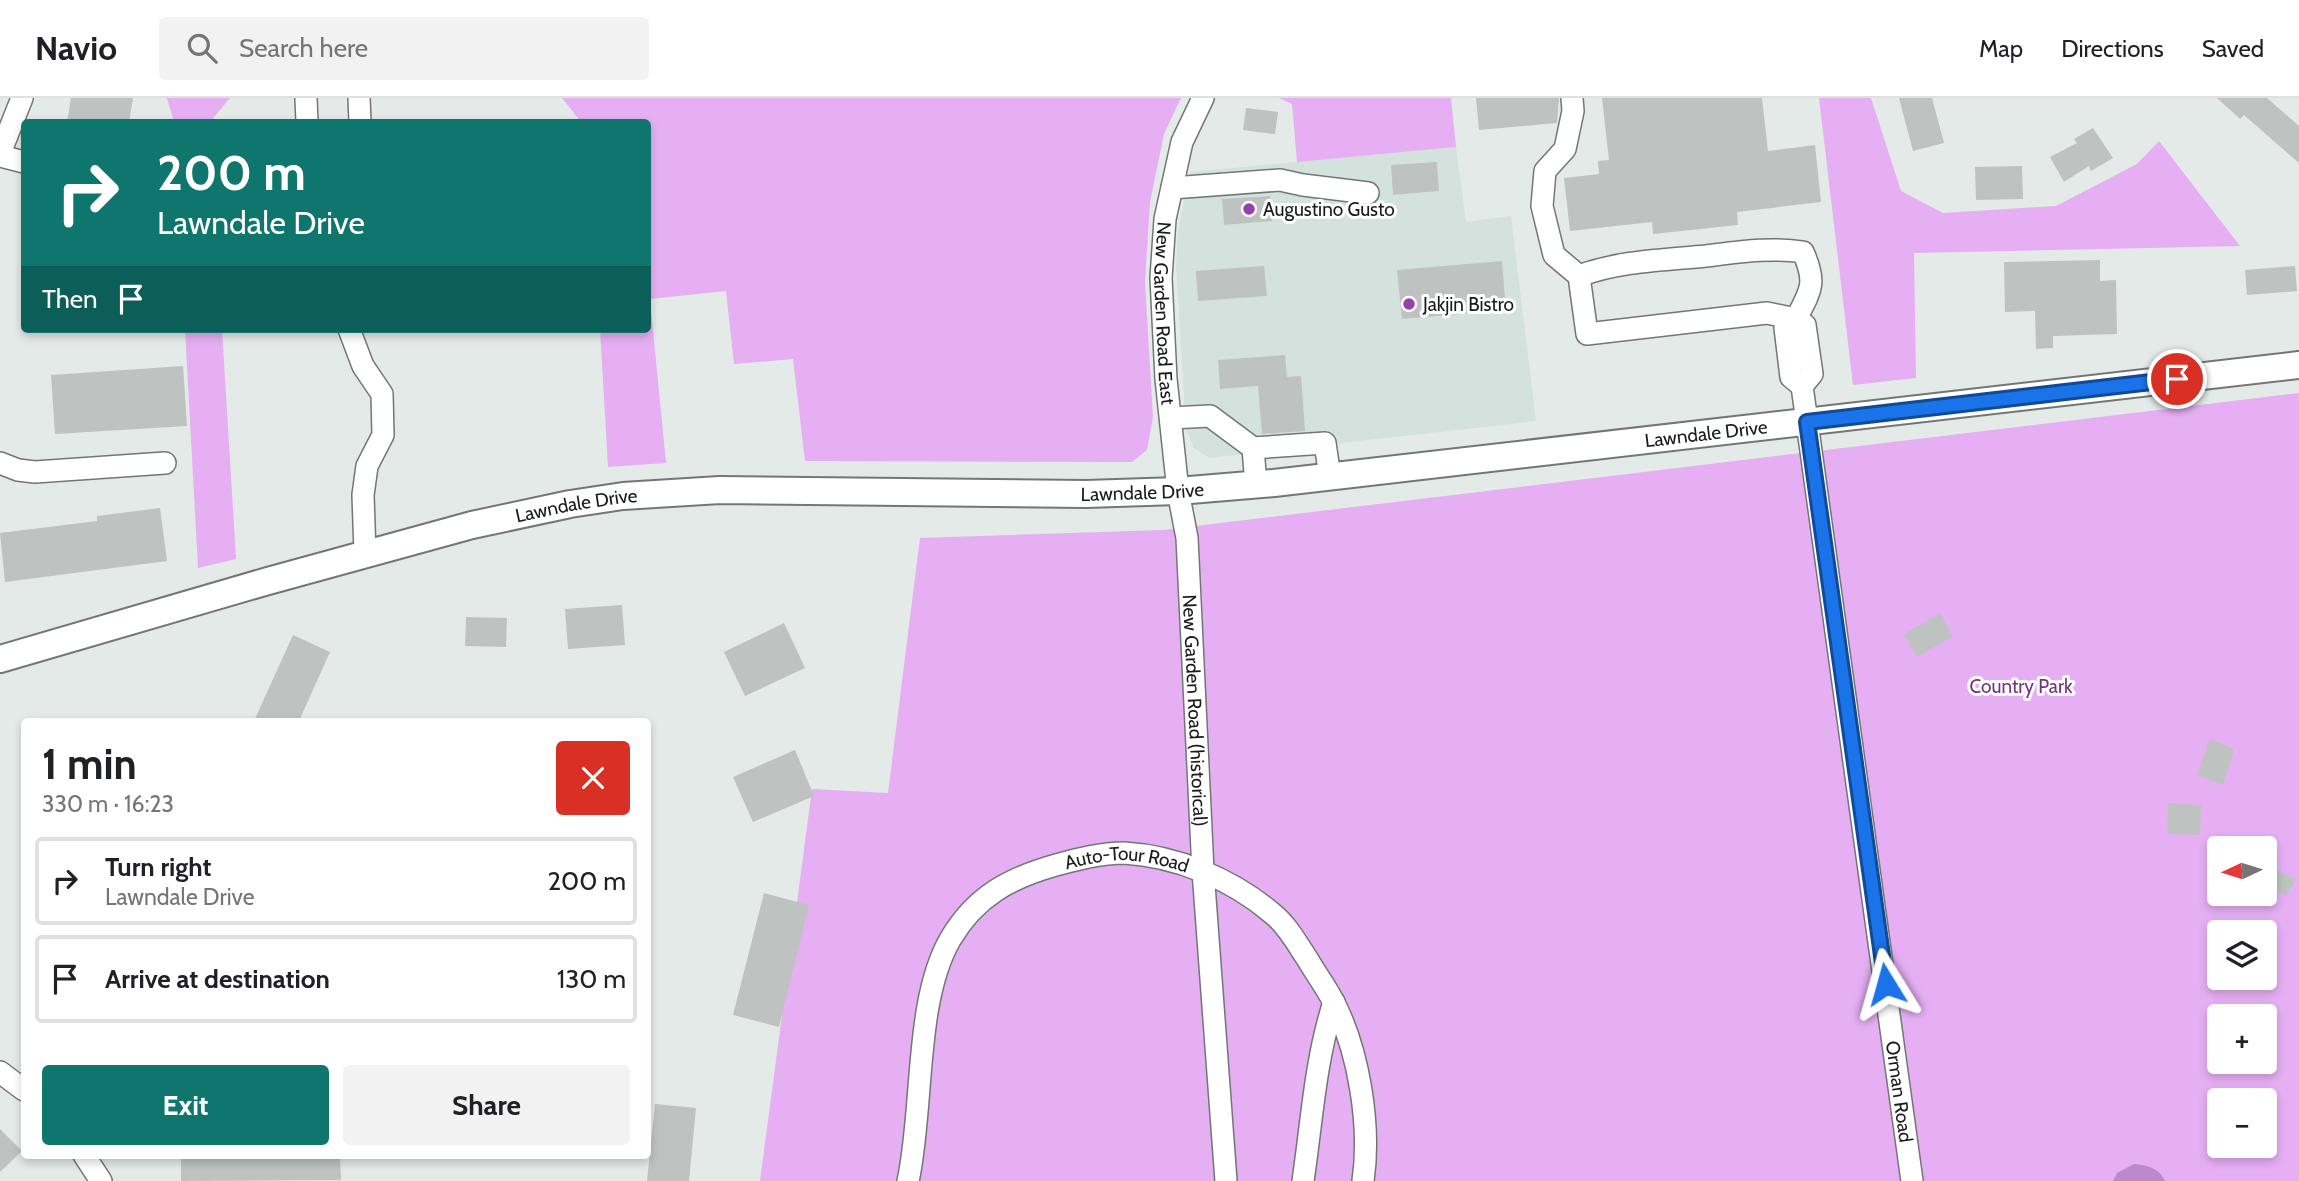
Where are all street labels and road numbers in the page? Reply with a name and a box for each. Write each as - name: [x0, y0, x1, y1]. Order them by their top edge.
- street label: New Garden Road East: [1149, 221, 1180, 406]
- street label: Lawndale Drive: [1643, 415, 1769, 452]
- street label: Lawndale Drive: [1080, 478, 1205, 506]
- street label: Lawndale Drive: [513, 484, 638, 527]
- street label: New Garden Road (historical): [1178, 594, 1212, 827]
- street label: Auto-Tour Road: [1062, 842, 1192, 877]
- street label: Orman Road: [1881, 1039, 1918, 1144]

